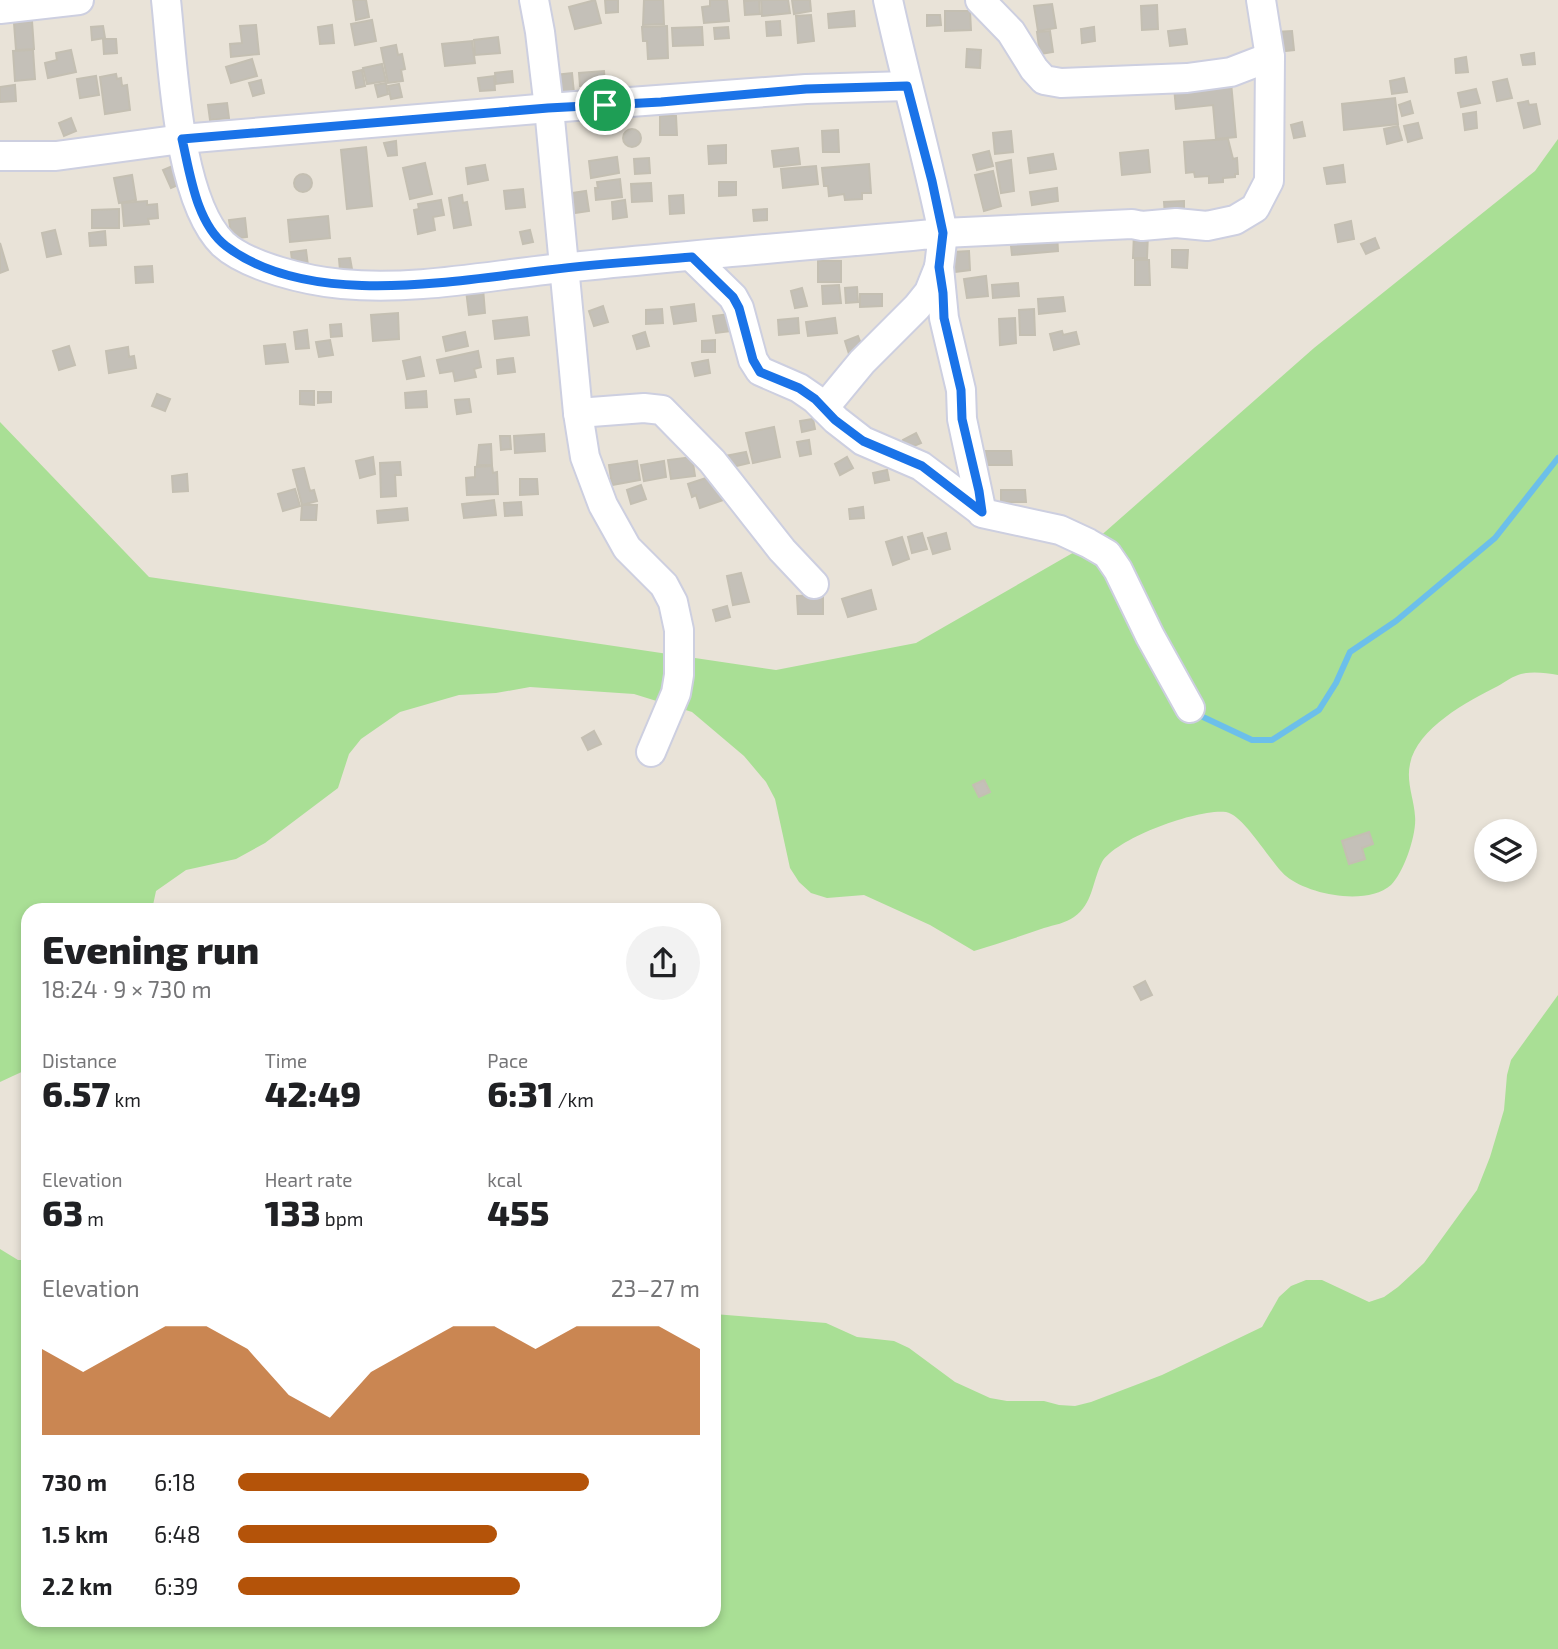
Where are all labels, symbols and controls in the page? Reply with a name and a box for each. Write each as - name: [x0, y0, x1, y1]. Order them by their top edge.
- pin: [575, 75, 635, 135]
- icon: arrive: [586, 86, 624, 124]
- map controls: [1474, 819, 1537, 882]
- button: layers: [1474, 819, 1537, 882]
- text: Evening run: [42, 926, 259, 972]
- button: share: [626, 926, 700, 1000]
- text: 18:24 · 9 × 730 m: [42, 975, 212, 1003]
- text: Distance: [42, 1049, 117, 1072]
- text: Time: [265, 1049, 307, 1072]
- text: Pace: [487, 1049, 528, 1072]
- text: 6.57: [42, 1072, 110, 1114]
- text: 42:49: [265, 1072, 361, 1114]
- text: 6:31: [487, 1072, 554, 1114]
- text: km: [110, 1088, 141, 1111]
- text: /km: [554, 1088, 594, 1111]
- text: Elevation: [42, 1168, 123, 1191]
- text: Heart rate: [265, 1168, 353, 1191]
- text: kcal: [487, 1168, 522, 1191]
- text: 63: [42, 1191, 83, 1233]
- text: 133: [265, 1191, 321, 1233]
- text: 455: [487, 1191, 549, 1233]
- text: m: [83, 1207, 104, 1230]
- text: bpm: [321, 1207, 363, 1230]
- text: Elevation: [42, 1274, 140, 1302]
- text: 23–27 m: [611, 1274, 700, 1302]
- text: 730 m: [42, 1468, 107, 1496]
- text: 6:18: [154, 1468, 196, 1496]
- text: 1.5 km: [42, 1520, 108, 1548]
- text: 6:48: [154, 1520, 201, 1548]
- text: 2.2 km: [42, 1572, 112, 1600]
- text: 6:39: [154, 1572, 199, 1600]

